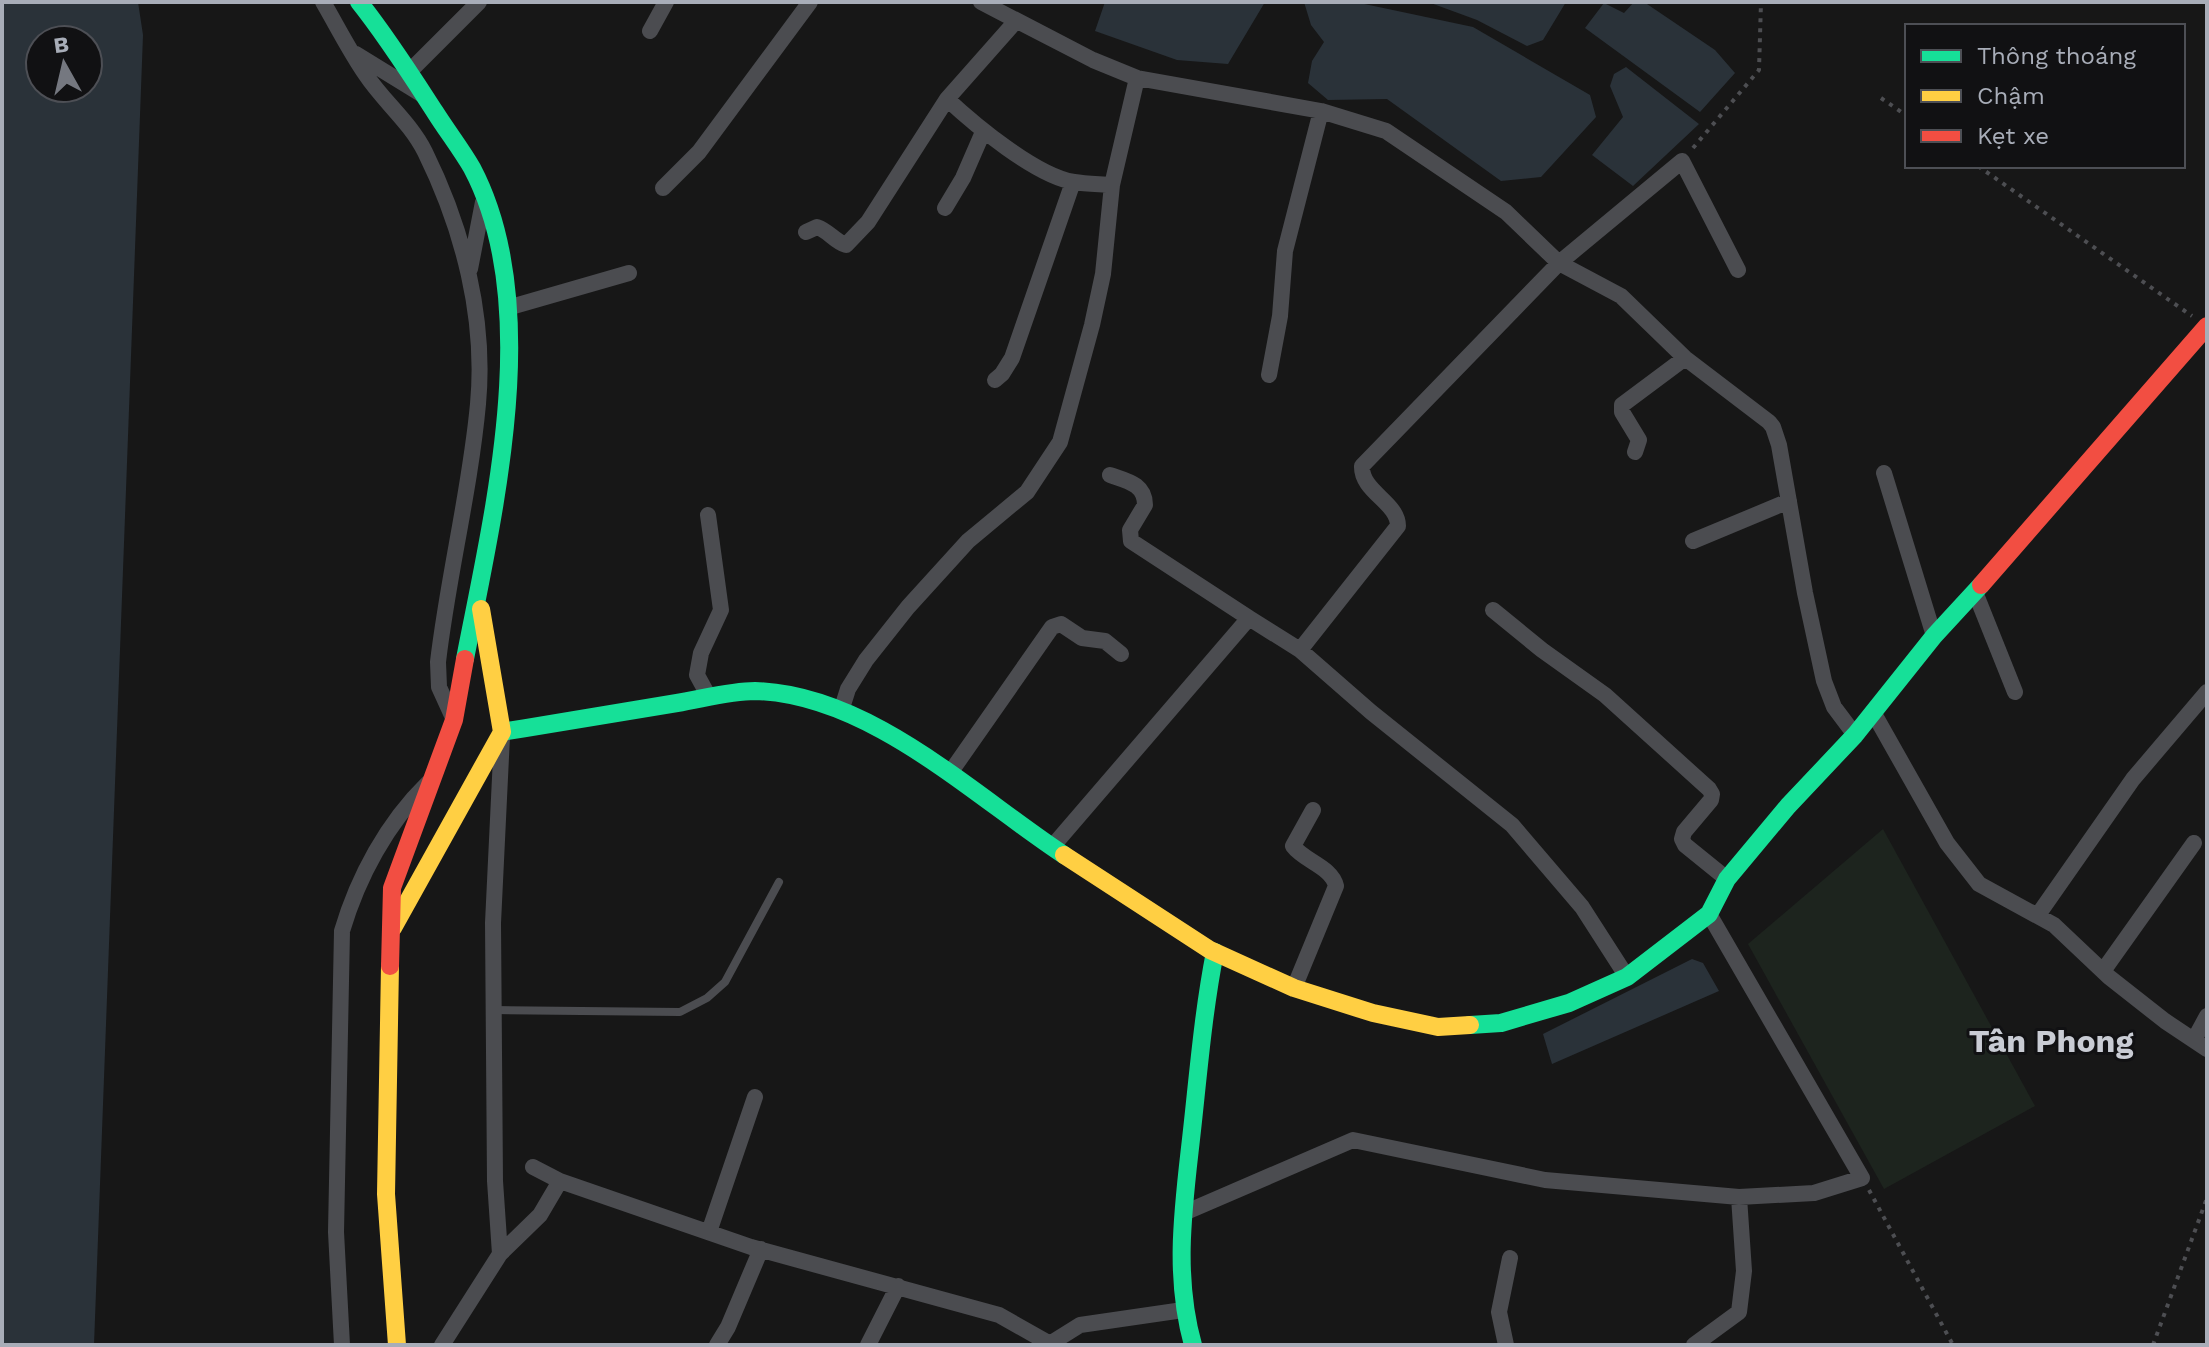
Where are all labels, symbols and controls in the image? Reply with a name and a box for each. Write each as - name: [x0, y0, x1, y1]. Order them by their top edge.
- north arrow: [24, 24, 104, 104]
- legend: [1905, 24, 2185, 168]
- text: B: [52, 31, 70, 58]
- text: Thông thoáng: [1977, 42, 2136, 70]
- text: Chậm: [1977, 82, 2045, 110]
- text: Kẹt xe: [1977, 122, 2049, 150]
- district label: Tân Phong: [1969, 1022, 2133, 1060]

